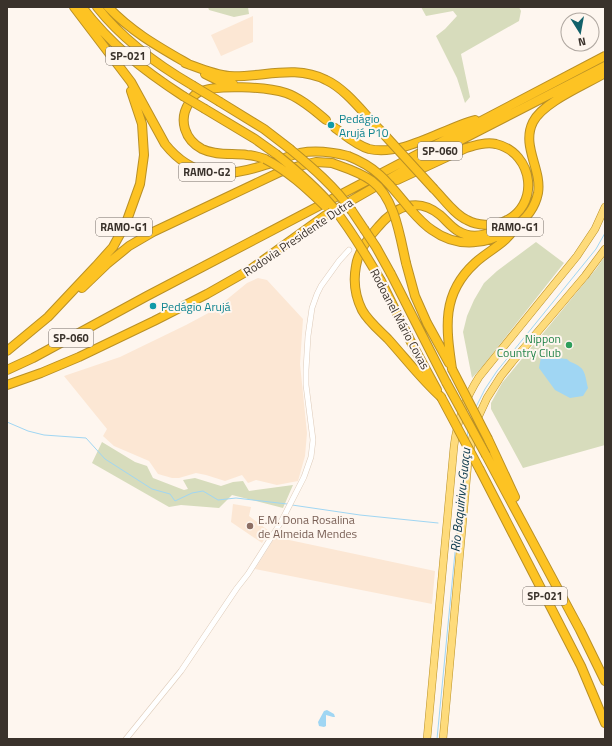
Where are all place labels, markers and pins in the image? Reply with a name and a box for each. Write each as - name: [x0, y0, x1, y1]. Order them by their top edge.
- place label: Pedágio Arujá P10: [339, 109, 389, 142]
- marker: Pedágio Arujá P10: [326, 120, 336, 130]
- place label: Pedágio Arujá: [161, 297, 231, 316]
- marker: Pedágio Arujá: [148, 301, 158, 311]
- place label: Nippon Country Club: [497, 329, 561, 362]
- marker: Nippon Country Club: [564, 340, 574, 350]
- place label: E.M. Dona Rosalina de Almeida Mendes: [258, 510, 358, 543]
- marker: E.M. Dona Rosalina de Almeida Mendes: [245, 521, 255, 531]

